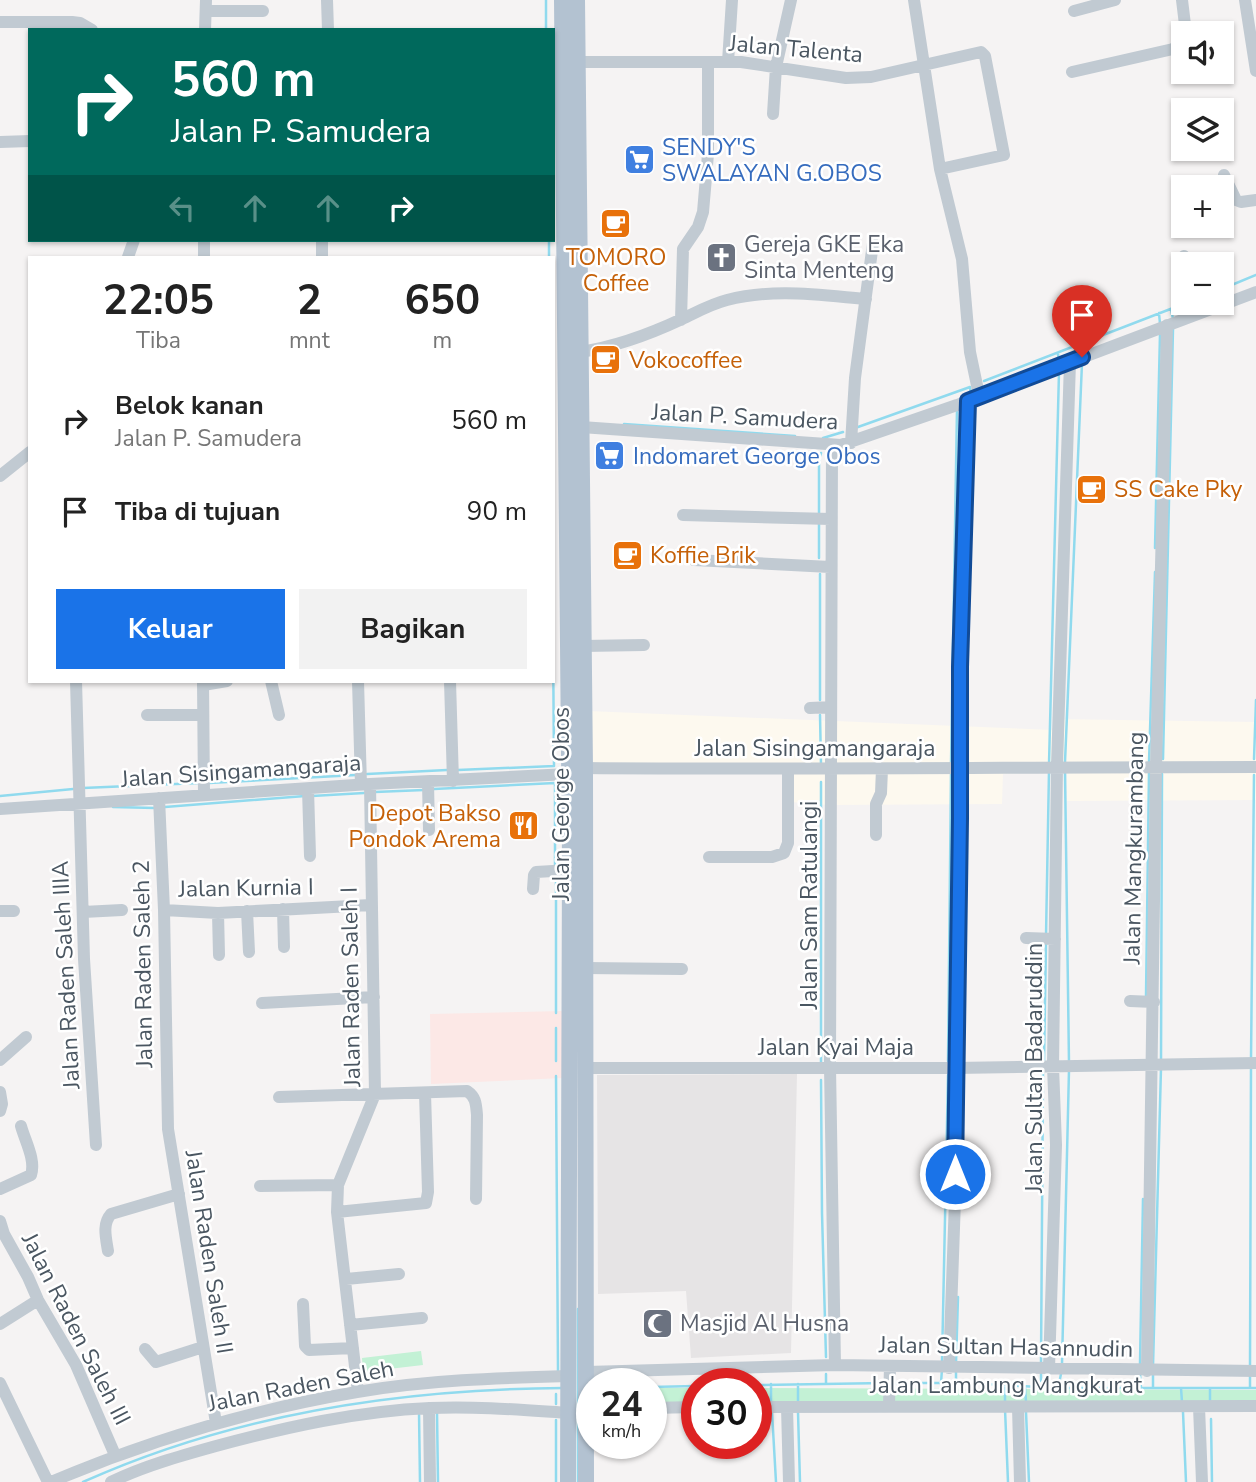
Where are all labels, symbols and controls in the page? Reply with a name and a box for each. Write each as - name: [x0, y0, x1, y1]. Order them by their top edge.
- map controls: [1171, 21, 1234, 315]
- button: sound: [1171, 21, 1234, 84]
- street label: Jalan Talenta: [727, 28, 864, 70]
- text: 560 m: [171, 46, 315, 113]
- icon: right: [56, 56, 147, 147]
- button: layers: [1171, 98, 1234, 161]
- text: Jalan P. Samudera: [171, 110, 431, 153]
- place label: SENDY'S SWALAYAN G.OBOS: [662, 132, 882, 189]
- supermarket icon: SENDY'S SWALAYAN G.OBOS: [622, 143, 656, 177]
- button: +: [1171, 175, 1234, 238]
- icon: left: [163, 189, 201, 227]
- icon: ahead: [236, 189, 274, 227]
- icon: ahead: [309, 189, 347, 227]
- icon: right: [382, 189, 420, 227]
- cafe icon: TOMORO Coffee: [599, 206, 633, 240]
- place label: Gereja GKE Eka Sinta Menteng: [744, 229, 904, 286]
- church icon: Gereja GKE Eka Sinta Menteng: [704, 240, 738, 274]
- place label: TOMORO Coffee: [566, 242, 666, 299]
- button: −: [1171, 252, 1234, 315]
- text: 22:05: [103, 272, 214, 329]
- text: 2: [297, 272, 322, 329]
- text: 650: [405, 272, 480, 329]
- pin: [1052, 285, 1112, 357]
- icon: arrive: [1063, 296, 1101, 334]
- text: Tiba: [136, 325, 181, 356]
- text: mnt: [289, 325, 330, 356]
- text: m: [432, 325, 452, 356]
- cafe icon: Vokocoffee: [589, 343, 623, 377]
- place label: Vokocoffee: [628, 345, 742, 376]
- text: Belok kanan: [115, 388, 264, 423]
- street label: Jalan P. Samudera: [650, 397, 839, 437]
- icon: right: [56, 402, 94, 440]
- text: 560 m: [451, 403, 527, 438]
- text: Jalan P. Samudera: [115, 423, 302, 454]
- supermarket icon: Indomaret George Obos: [593, 439, 627, 473]
- place label: Indomaret George Obos: [633, 441, 881, 472]
- cafe icon: SS Cake Pky: [1074, 472, 1108, 506]
- place label: SS Cake Pky: [1114, 474, 1243, 505]
- icon: arrive: [56, 493, 94, 531]
- text: Tiba di tujuan: [115, 494, 280, 529]
- text: 90 m: [467, 494, 527, 529]
- cafe icon: Koffie Brik: [610, 538, 644, 572]
- place label: Koffie Brik: [650, 540, 756, 571]
- button: Keluar: [56, 589, 285, 669]
- button: Bagikan: [299, 589, 527, 669]
- street label: Jalan George Obos: [546, 707, 577, 902]
- street label: Jalan Mangkurambang: [1116, 731, 1152, 966]
- street label: Jalan Sisingamangaraja: [694, 733, 935, 764]
- street label: Jalan Sisingamangaraja: [119, 747, 362, 795]
- place label: Depot Bakso Pondok Arema: [349, 798, 501, 855]
- street label: Jalan Sam Ratulangi: [794, 801, 825, 1010]
- restaurant icon: Depot Bakso Pondok Arema: [507, 809, 541, 843]
- street label: Jalan Raden Saleh IIIA: [45, 860, 88, 1091]
- street label: Jalan Raden Saleh 2: [126, 860, 160, 1069]
- street label: Jalan Kurnia I: [177, 871, 314, 905]
- street label: Jalan Raden Saleh I: [334, 887, 368, 1088]
- street label: Jalan Sultan Badaruddin: [1019, 943, 1050, 1194]
- street label: Jalan Kyai Maja: [757, 1032, 914, 1063]
- position arrow: [918, 1137, 992, 1211]
- street label: Jalan Raden Saleh II: [177, 1147, 240, 1356]
- street label: Jalan Raden Saleh III: [14, 1227, 138, 1430]
- mosque icon: Masjid Al Husna: [640, 1306, 674, 1340]
- place label: Masjid Al Husna: [680, 1308, 849, 1339]
- street label: Jalan Sultan Hasannudin: [878, 1329, 1133, 1365]
- street label: Jalan Raden Saleh: [205, 1353, 396, 1419]
- speed limit sign: 30: [681, 1368, 772, 1459]
- street label: Jalan Lambung Mangkurat: [869, 1370, 1143, 1401]
- text: 24: [600, 1381, 643, 1428]
- text: km/h: [602, 1419, 641, 1443]

